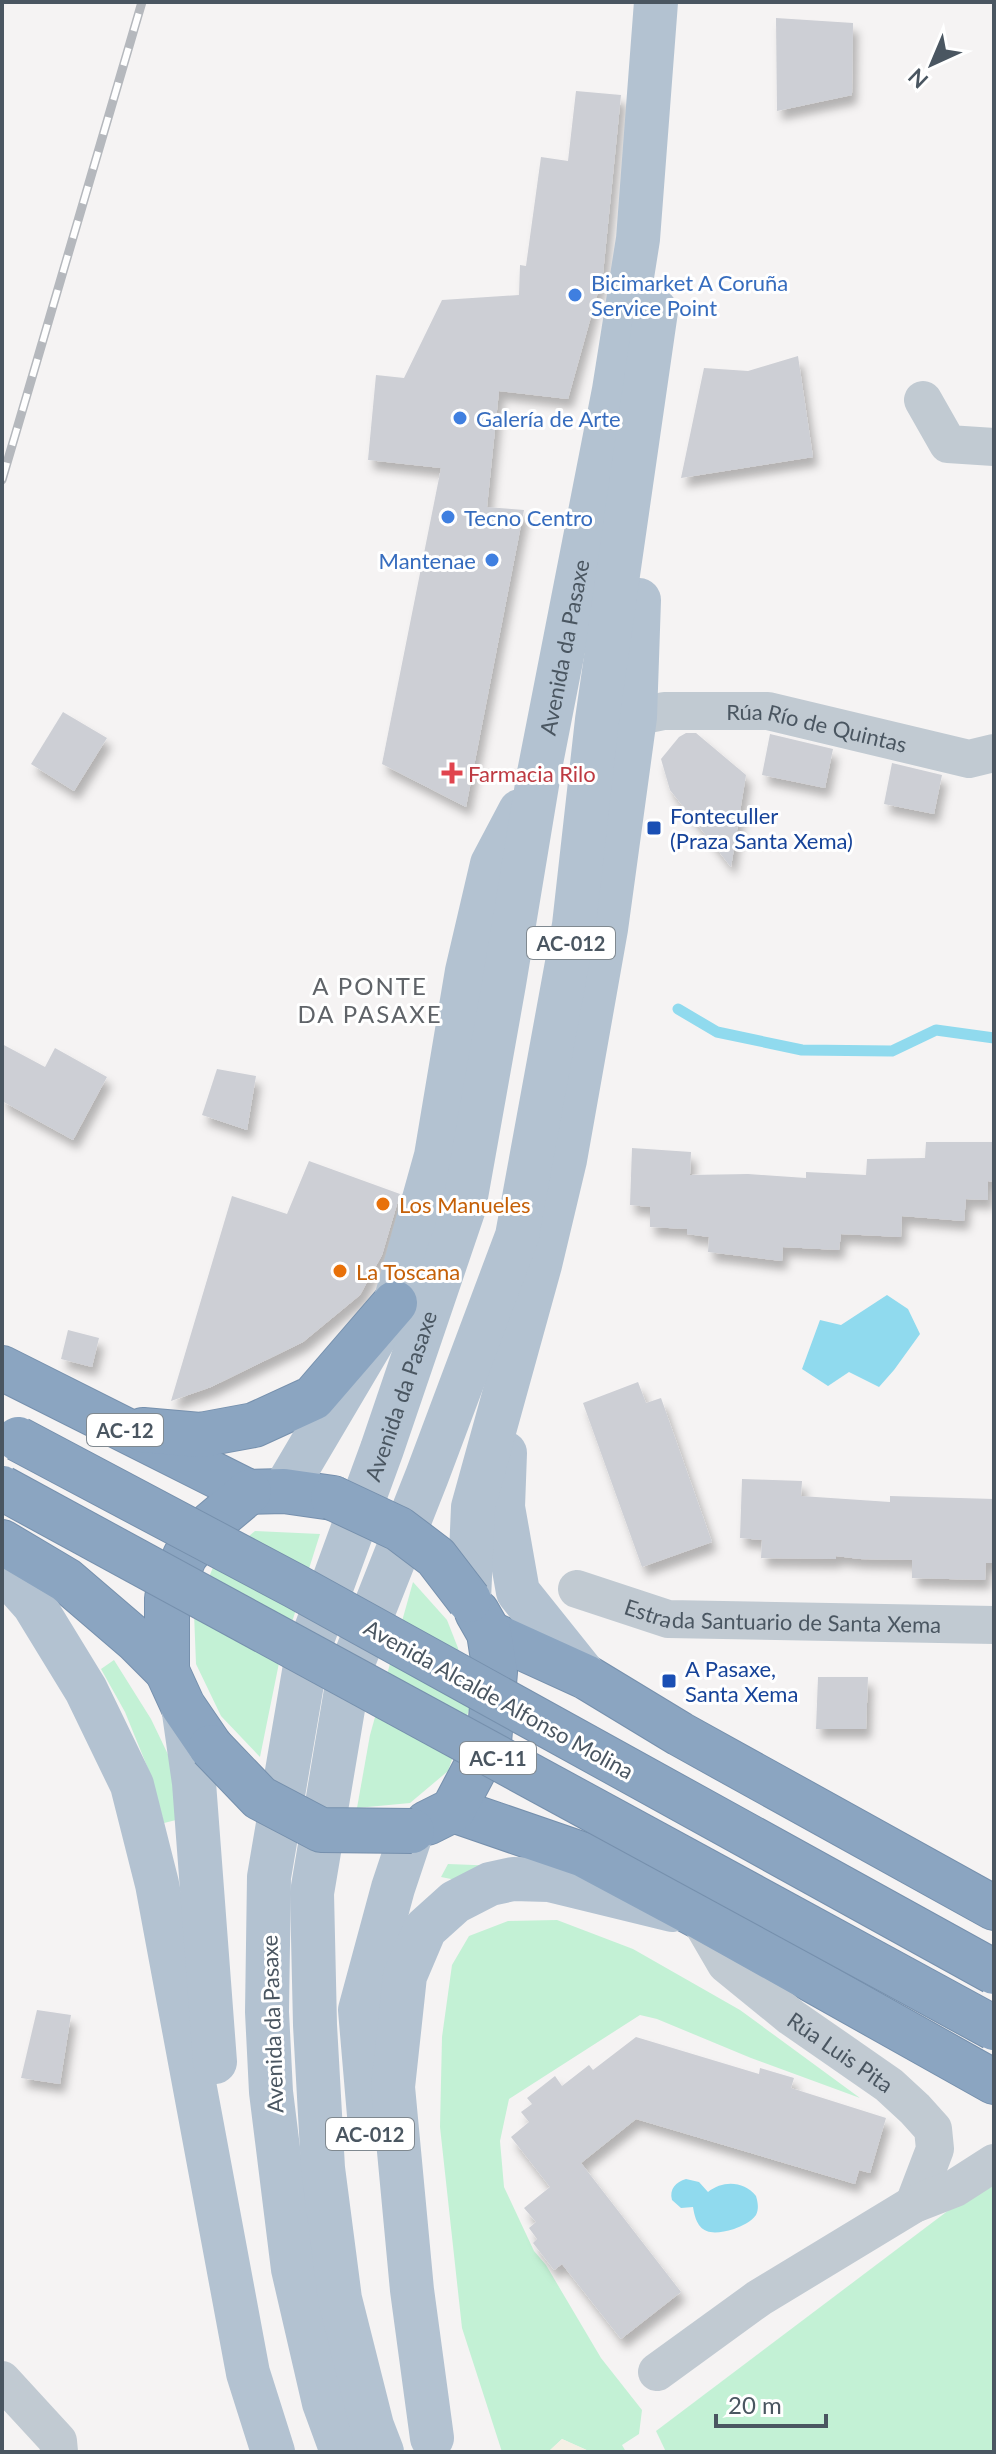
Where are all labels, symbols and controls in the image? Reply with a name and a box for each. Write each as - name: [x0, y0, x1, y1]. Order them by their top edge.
- north arrow: [892, 24, 972, 104]
- text: N: [902, 63, 933, 94]
- place label: Bicimarket A Coruña Service Point: [591, 269, 788, 321]
- marker: Bicimarket A Coruña Service Point: [566, 286, 584, 304]
- place label: Galería de Arte: [476, 405, 621, 432]
- marker: Galería de Arte: [451, 409, 469, 427]
- place label: Tecno Centro: [464, 504, 593, 531]
- marker: Tecno Centro: [439, 508, 457, 526]
- place label: Mantenae: [379, 547, 476, 574]
- marker: Mantenae: [483, 551, 501, 569]
- street label: Avenida da Pasaxe: [533, 557, 594, 737]
- street label: Rúa Río de Quintas: [726, 698, 910, 757]
- place label: Farmacia Rilo: [468, 760, 596, 787]
- marker: Farmacia Rilo: [443, 764, 461, 782]
- place label: Fonteculler (Praza Santa Xema): [670, 802, 853, 854]
- marker: Fonteculler (Praza Santa Xema): [645, 819, 663, 837]
- road number: AC-012: [527, 927, 615, 959]
- district label: A PONTE DA PASAXE: [297, 971, 443, 1028]
- place label: Los Manueles: [399, 1191, 531, 1218]
- marker: Los Manueles: [374, 1195, 392, 1213]
- place label: La Toscana: [356, 1258, 460, 1285]
- marker: La Toscana: [331, 1262, 349, 1280]
- street label: Avenida da Pasaxe: [358, 1307, 442, 1485]
- road number: AC-12: [87, 1414, 163, 1446]
- street label: Estrada Santuario de Santa Xema: [621, 1592, 941, 1638]
- street label: Avenida Alcalde Alfonso Molina: [360, 1614, 638, 1784]
- place label: A Pasaxe, Santa Xema: [685, 1655, 798, 1707]
- marker: A Pasaxe, Santa Xema: [660, 1672, 678, 1690]
- road number: AC-11: [460, 1742, 536, 1774]
- street label: Avenida da Pasaxe: [255, 1934, 289, 2114]
- street label: Rúa Luis Pita: [783, 2005, 899, 2098]
- road number: AC-012: [326, 2118, 414, 2150]
- scale bar: [716, 2378, 826, 2428]
- text: 20 m: [728, 2390, 782, 2419]

